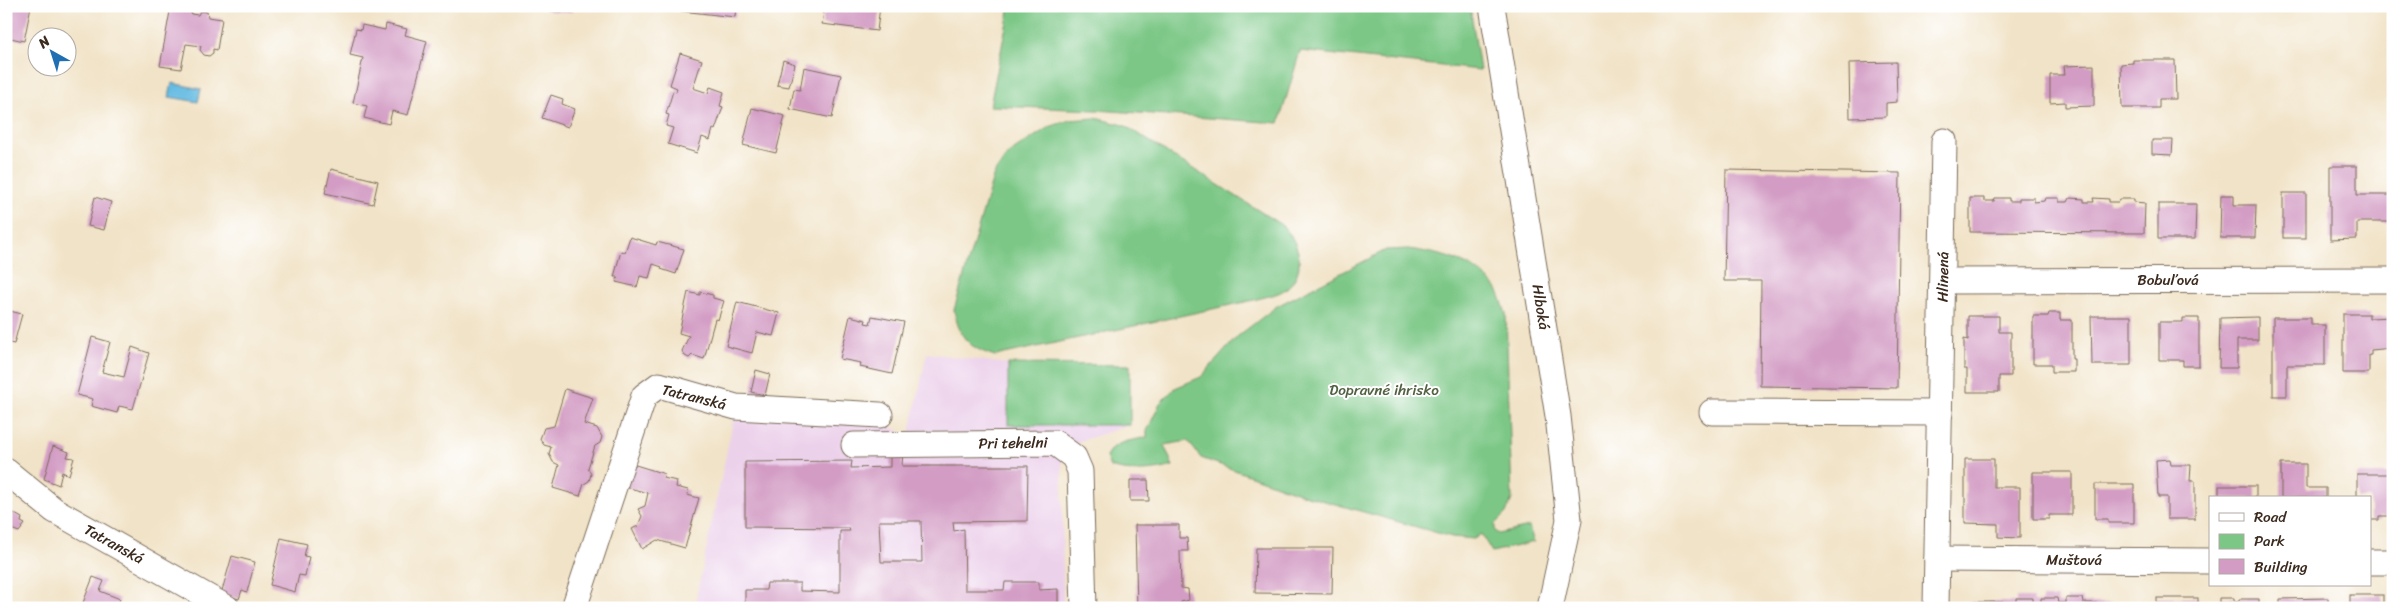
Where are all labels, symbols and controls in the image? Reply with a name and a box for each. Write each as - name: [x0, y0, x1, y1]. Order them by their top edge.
- north arrow: [28, 28, 78, 78]
- text: N: [32, 29, 56, 56]
- street label: Hlinená: [1930, 251, 1956, 302]
- street label: Bobuľová: [2137, 267, 2199, 293]
- street label: Hlboká: [1525, 282, 1558, 332]
- street label: Tatranská: [659, 376, 729, 418]
- park label: Dopravné ihrisko: [1329, 377, 1439, 403]
- street label: Pri tehelni: [978, 429, 1049, 457]
- legend: [2209, 496, 2372, 586]
- text: Road: [2254, 504, 2287, 530]
- street label: Tatranská: [79, 517, 149, 571]
- text: Park: [2254, 528, 2285, 554]
- street label: Muštová: [2046, 547, 2102, 573]
- text: Building: [2254, 554, 2308, 580]

